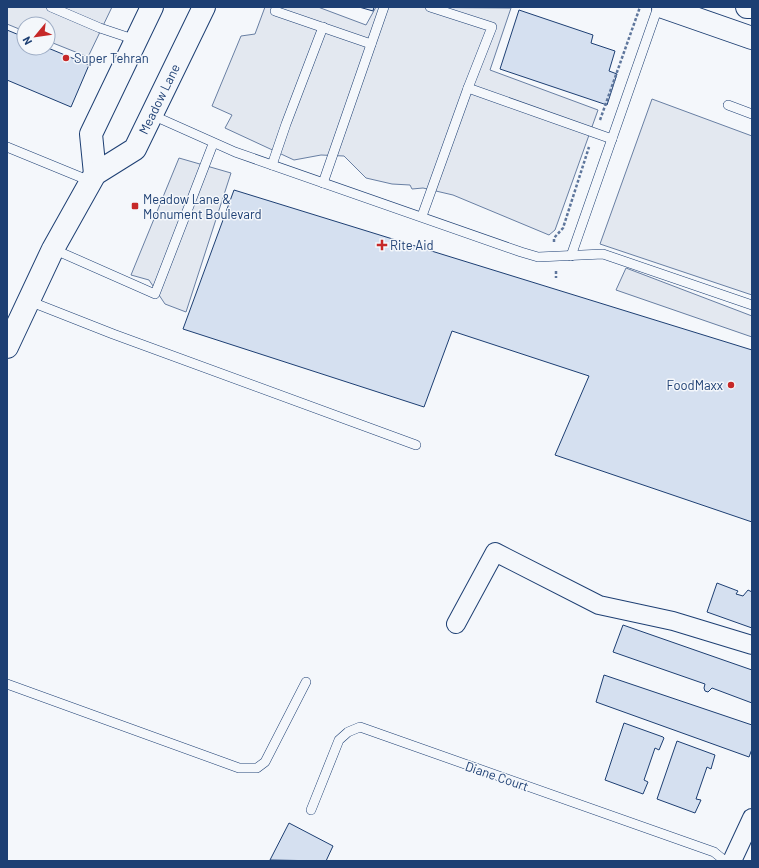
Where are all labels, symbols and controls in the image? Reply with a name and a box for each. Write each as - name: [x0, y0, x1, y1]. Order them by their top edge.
- north arrow: [16, 16, 56, 56]
- text: N: [19, 35, 34, 47]
- place label: Super Tehran: [74, 50, 149, 66]
- marker: Super Tehran: [61, 53, 71, 63]
- street label: Meadow Lane: [135, 61, 183, 137]
- place label: Meadow Lane & Monument Boulevard: [143, 191, 262, 222]
- marker: Meadow Lane & Monument Boulevard: [130, 201, 140, 211]
- place label: Rite Aid: [390, 237, 434, 253]
- marker: Rite Aid: [377, 240, 387, 250]
- place label: FoodMaxx: [667, 377, 723, 393]
- marker: FoodMaxx: [726, 380, 736, 390]
- street label: Diane Court: [463, 758, 531, 794]

